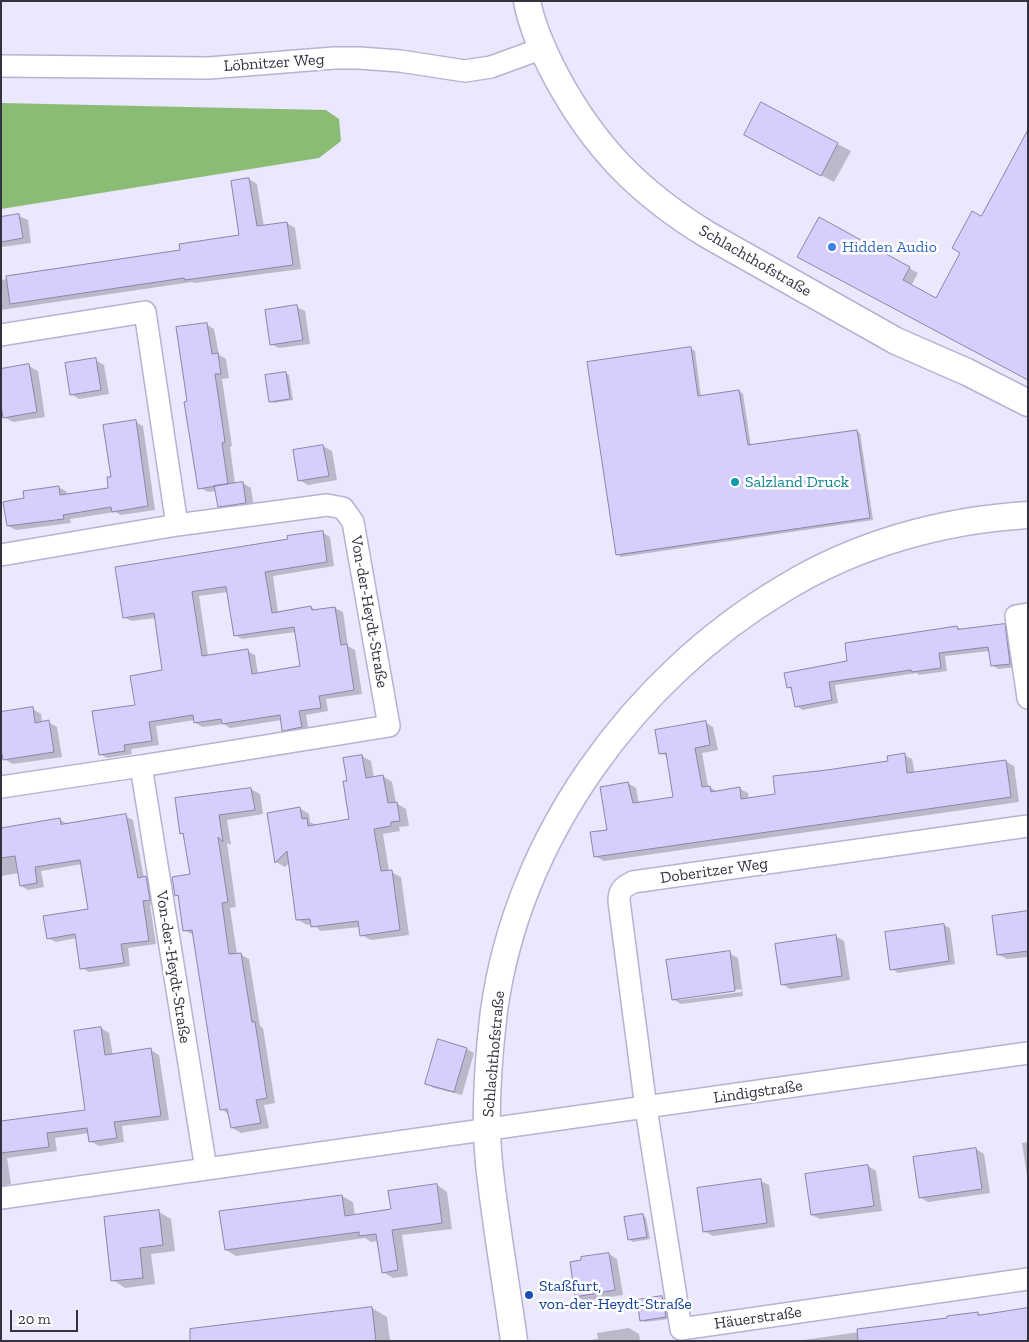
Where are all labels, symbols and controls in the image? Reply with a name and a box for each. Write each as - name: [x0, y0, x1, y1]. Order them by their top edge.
- street label: Löbnitzer Weg: [223, 50, 325, 76]
- street label: Schlachthofstraße: [695, 221, 815, 301]
- place label: Hidden Audio: [842, 237, 937, 257]
- marker: Hidden Audio: [826, 241, 838, 253]
- place label: Salzland Druck: [745, 472, 849, 492]
- marker: Salzland Druck: [729, 476, 741, 488]
- street label: Von-der-Heydt-Straße: [346, 534, 392, 690]
- street label: Doberitzer Weg: [659, 854, 769, 888]
- street label: Von-der-Heydt-Straße: [151, 889, 195, 1045]
- street label: Schlachthofstraße: [479, 990, 509, 1118]
- street label: Lindigstraße: [712, 1076, 804, 1108]
- place label: Staßfurt, von-der-Heydt-Straße: [539, 1276, 692, 1314]
- marker: Staßfurt, von-der-Heydt-Straße: [523, 1289, 535, 1301]
- scale bar: [12, 1300, 80, 1332]
- street label: Häuerstraße: [713, 1302, 803, 1334]
- text: 20 m: [18, 1310, 51, 1328]

